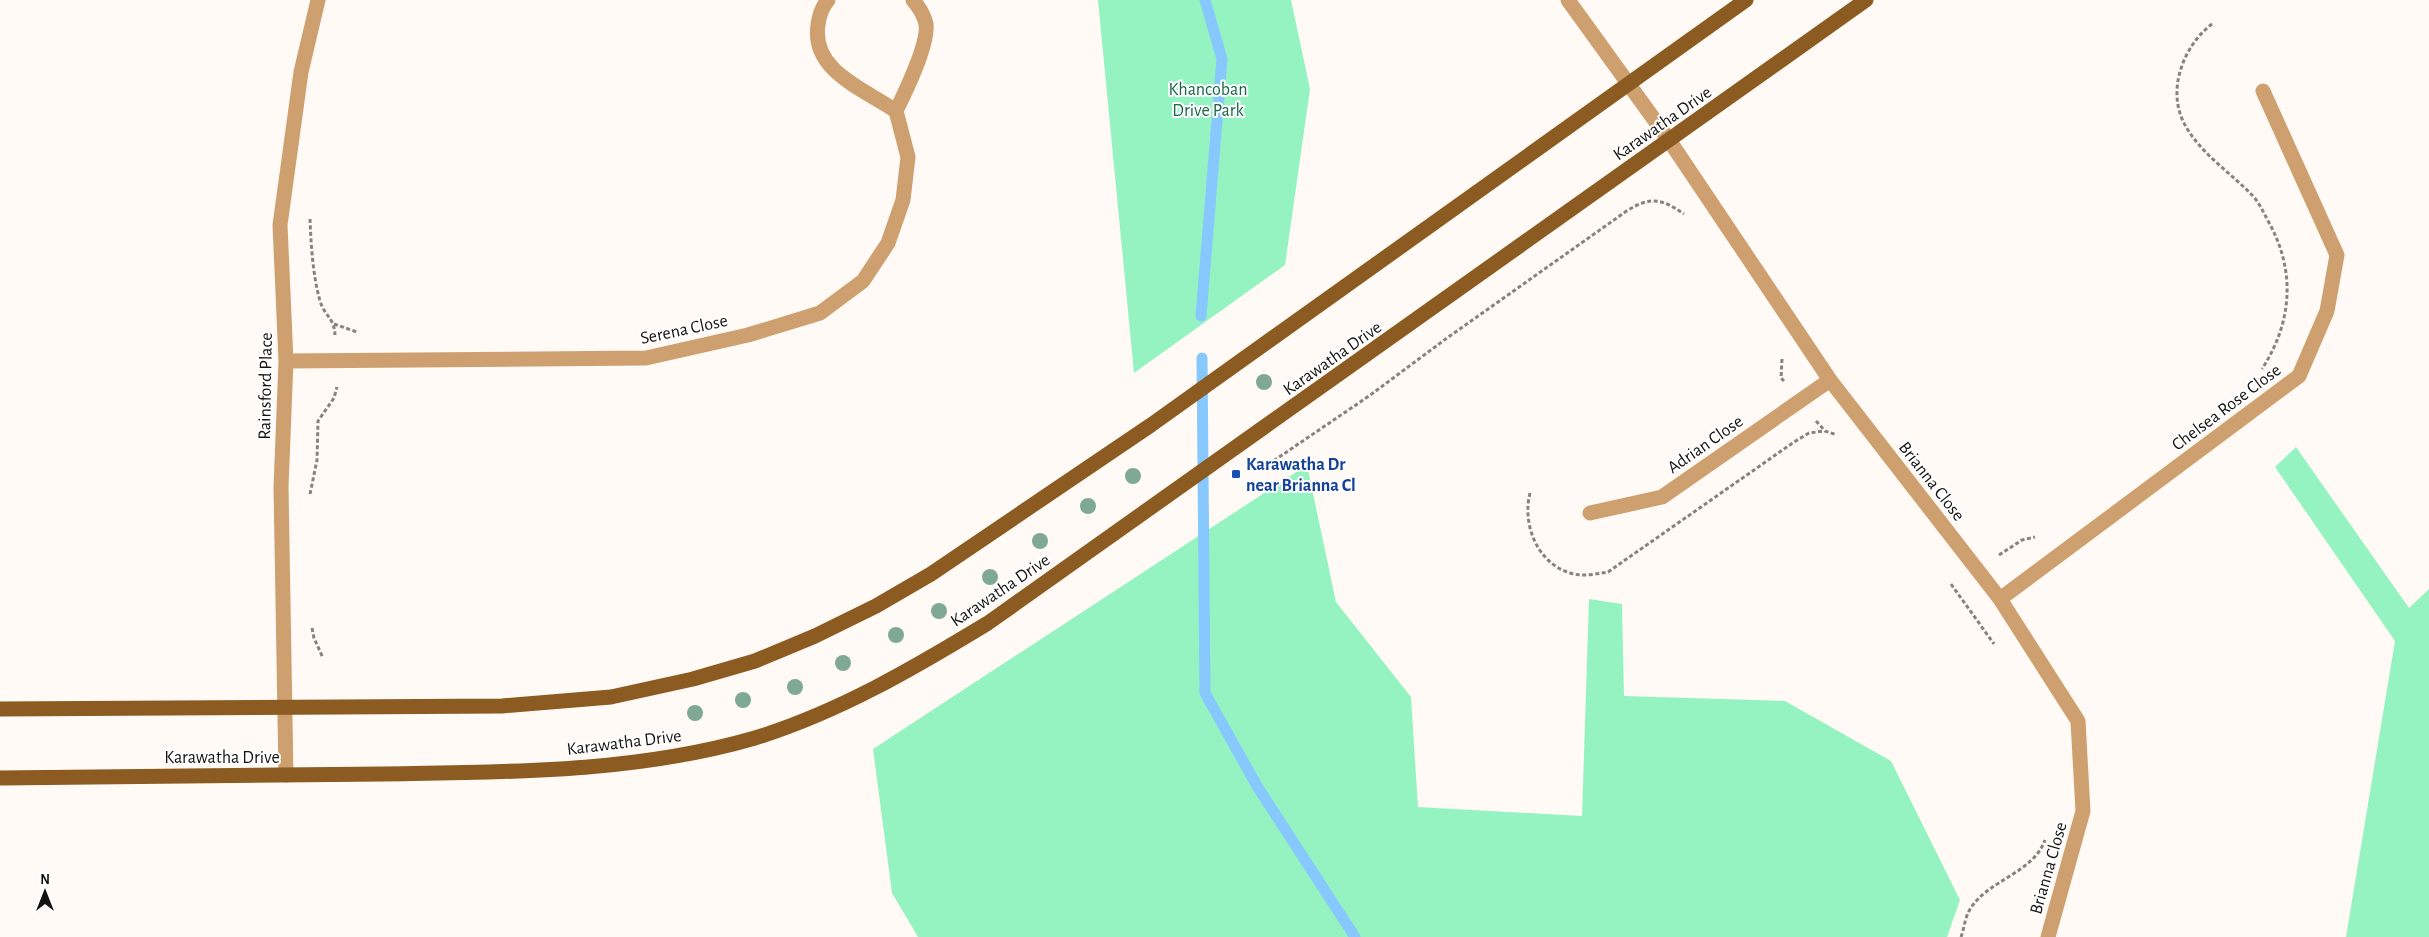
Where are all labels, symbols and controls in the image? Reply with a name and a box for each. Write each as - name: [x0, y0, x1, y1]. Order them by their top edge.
- park label: Khancoban Drive Park: [1168, 81, 1248, 120]
- street label: Karawatha Drive: [1610, 83, 1715, 164]
- street label: Serena Close: [639, 312, 729, 348]
- street label: Karawatha Drive: [1280, 318, 1385, 399]
- street label: Rainsford Place: [256, 332, 276, 440]
- street label: Chelsea Rose Close: [2169, 361, 2284, 455]
- street label: Adrian Close: [1665, 412, 1747, 477]
- street label: Brianna Close: [1895, 439, 1968, 525]
- place label: Karawatha Dr near Brianna Cl: [1246, 456, 1356, 495]
- marker: Karawatha Dr near Brianna Cl: [1230, 468, 1242, 480]
- street label: Karawatha Drive: [948, 551, 1053, 631]
- street label: Karawatha Drive: [566, 727, 683, 759]
- street label: Karawatha Drive: [164, 749, 280, 767]
- street label: Brianna Close: [2027, 820, 2071, 916]
- north arrow: [20, 867, 70, 917]
- text: N: [40, 873, 50, 887]

